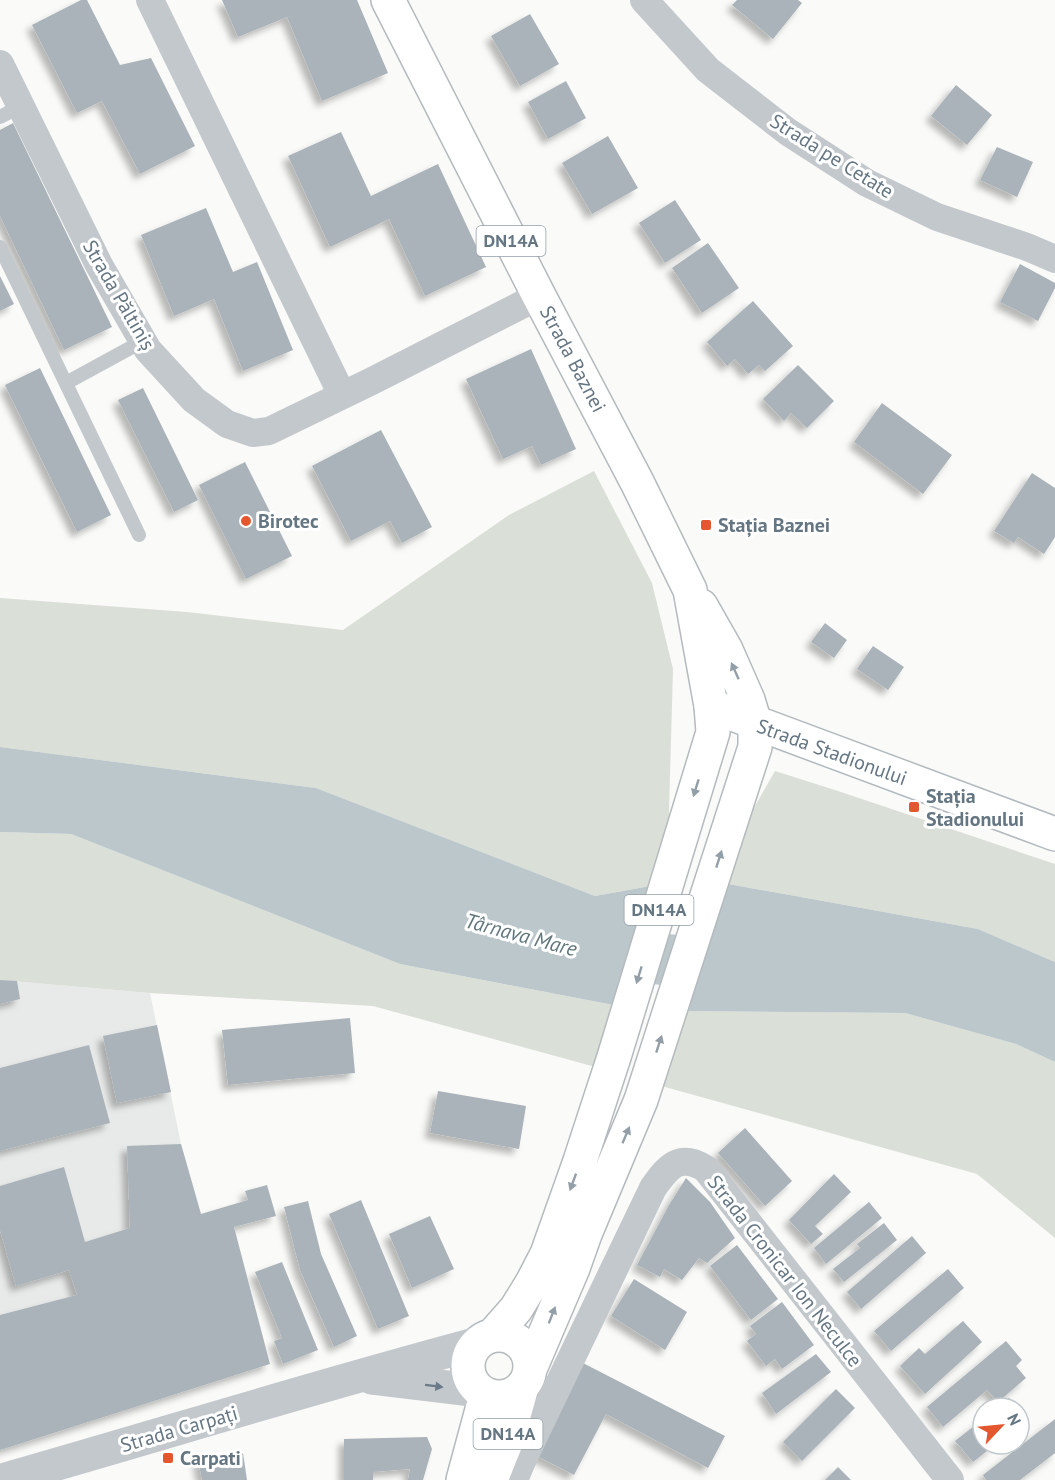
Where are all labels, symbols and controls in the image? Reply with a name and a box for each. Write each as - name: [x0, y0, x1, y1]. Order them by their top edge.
- street label: Strada pe Cetate: [765, 108, 899, 204]
- road number: DN14A: [476, 226, 546, 256]
- street label: Strada Păltiniș: [77, 235, 161, 355]
- street label: Strada Baznei: [534, 301, 612, 417]
- place label: Birotec: [258, 508, 319, 534]
- place label: Stația Baznei: [718, 512, 830, 538]
- marker: Birotec: [239, 514, 253, 528]
- marker: Stația Baznei: [699, 518, 713, 532]
- one-way arrow: [731, 663, 740, 680]
- street label: Strada Stadionului: [753, 713, 911, 791]
- one-way arrow: [691, 779, 700, 797]
- place label: Stația Stadionului: [926, 783, 1024, 832]
- marker: Stația Stadionului: [907, 800, 921, 814]
- one-way arrow: [715, 850, 725, 868]
- road number: DN14A: [624, 895, 694, 925]
- water label: Târnava Mare: [462, 907, 580, 962]
- one-way arrow: [634, 966, 643, 984]
- one-way arrow: [655, 1035, 664, 1053]
- one-way arrow: [621, 1125, 631, 1143]
- street label: Strada Cronicar Ion Neculce: [702, 1170, 868, 1372]
- one-way arrow: [567, 1173, 577, 1191]
- one-way arrow: [548, 1306, 558, 1324]
- one-way arrow: [425, 1381, 444, 1390]
- north arrow: [971, 1396, 1031, 1456]
- street label: Strada Carpați: [117, 1400, 241, 1458]
- text: N: [1003, 1410, 1026, 1429]
- road number: DN14A: [474, 1419, 542, 1449]
- place label: Carpati: [180, 1445, 241, 1471]
- marker: Carpati: [161, 1451, 175, 1465]

